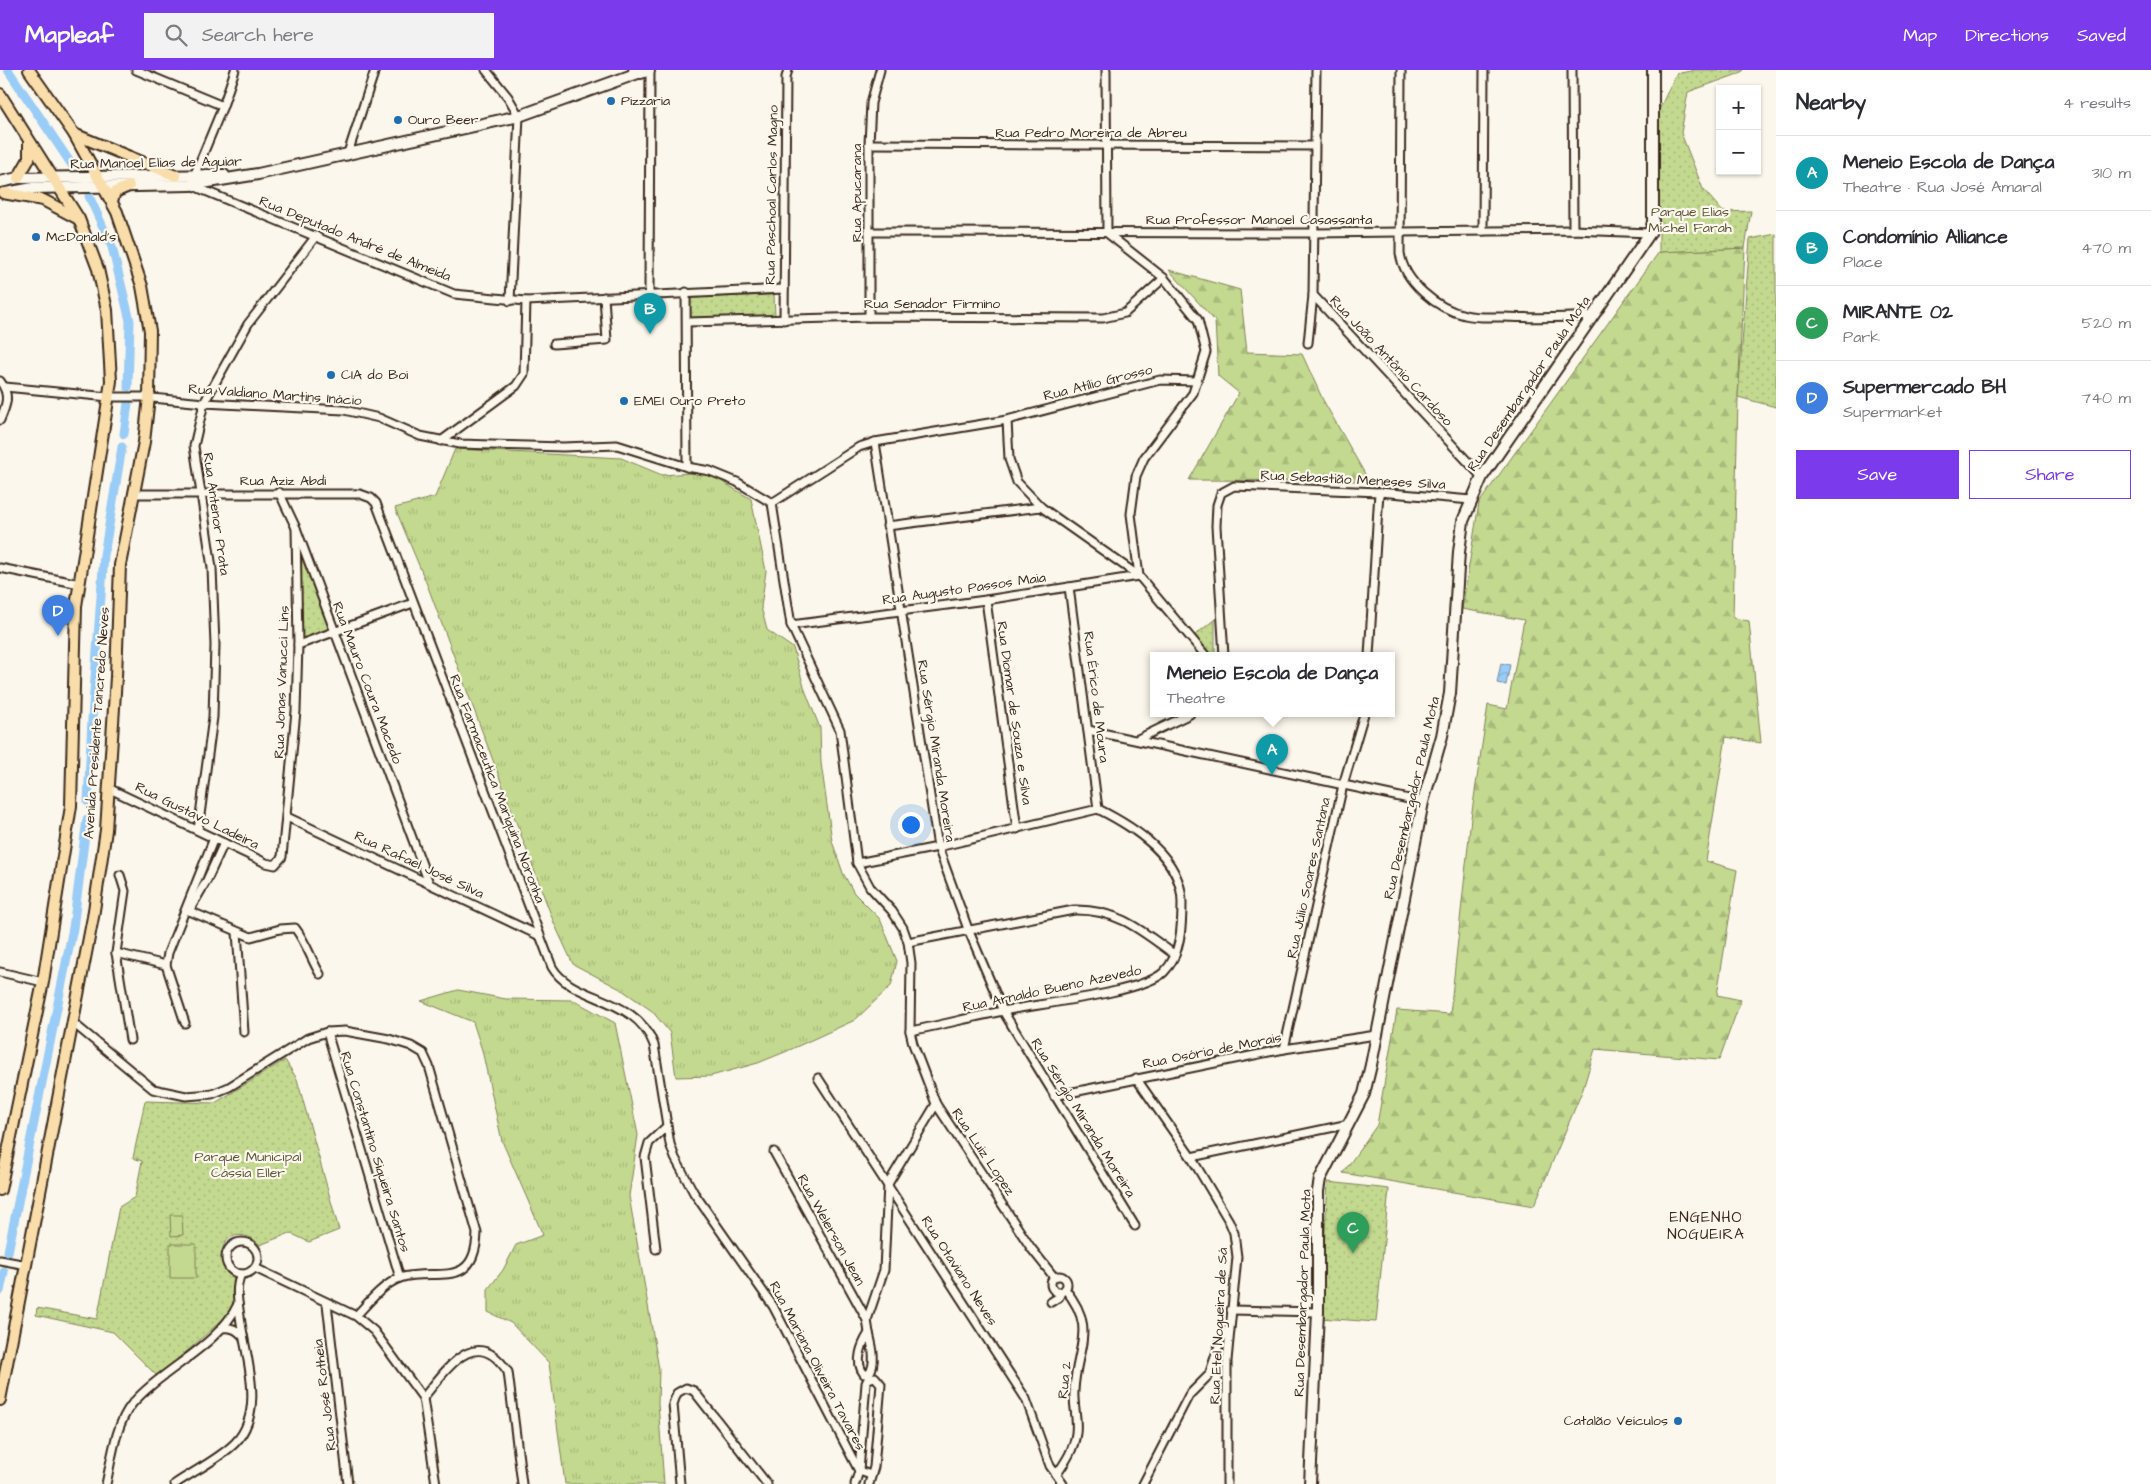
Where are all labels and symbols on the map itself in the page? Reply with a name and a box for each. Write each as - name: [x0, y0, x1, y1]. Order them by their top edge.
- place label: Pizzaria: [621, 91, 670, 111]
- marker: Pizzaria: [605, 95, 617, 107]
- street label: Rua Paschoal Carlos Magno: [760, 105, 784, 285]
- place label: Ouro Beer: [408, 110, 479, 130]
- marker: Ouro Beer: [392, 114, 404, 126]
- street label: Rua Pedro Moreira de Abreu: [995, 123, 1187, 143]
- street label: Rua Apucarana: [847, 144, 867, 242]
- street label: Rua Manoel Elias de Aguiar: [70, 151, 242, 174]
- street label: Rua Deputado André de Almeida: [256, 191, 454, 287]
- park label: Parque Elias Michel Farah: [1648, 202, 1732, 238]
- street label: Rua Professor Manoel Casassanta: [1146, 210, 1372, 230]
- place label: McDonald's: [46, 227, 116, 247]
- marker: McDonald's: [30, 231, 42, 243]
- street label: Rua João Antônio Cardoso: [1325, 291, 1457, 431]
- street label: Rua Desembargador Paula Mota: [1463, 292, 1595, 476]
- pin: B: [634, 293, 666, 334]
- street label: Rua Senador Firmino: [864, 294, 1000, 314]
- street label: Rua Atílio Grosso: [1041, 360, 1155, 406]
- place label: CIA do Boi: [341, 365, 408, 385]
- marker: CIA do Boi: [325, 369, 337, 381]
- street label: Rua Valdiano Martins Inácio: [188, 379, 362, 411]
- place label: EMEI Ouro Preto: [634, 391, 745, 411]
- marker: EMEI Ouro Preto: [618, 395, 630, 407]
- street label: Rua Antenor Prata: [197, 451, 235, 577]
- street label: Rua Sebastião Meneses Silva: [1260, 465, 1446, 495]
- street label: Rua Aziz Abdi: [240, 471, 326, 491]
- street label: Rua Augusto Passos Maia: [881, 568, 1047, 610]
- pin: D: [42, 595, 74, 636]
- street label: Rua Mauro Coura Macedo: [327, 599, 407, 767]
- street label: Rua Jonas Vanucci Lins: [269, 605, 295, 759]
- street label: Avenida Presidente Tancredo Neves: [79, 606, 115, 840]
- street label: Rua Diomar de Souza e Silva: [991, 620, 1037, 806]
- street label: Rua Érico de Moura: [1078, 630, 1114, 764]
- street label: Rua Sérgio Miranda Moreira: [912, 659, 960, 843]
- street label: Rua Farmaceutica Mariquina Noronha: [444, 672, 550, 906]
- street label: Rua Desembargador Paula Mota: [1379, 695, 1445, 901]
- pin: A: [1256, 734, 1288, 775]
- street label: Rua Gustavo Ladeira: [132, 777, 262, 855]
- street label: Rua Júlio Soares Santana: [1282, 796, 1336, 960]
- your location: [898, 812, 924, 838]
- street label: Rua Rafael José Silva: [351, 826, 487, 904]
- street label: Rua Arnaldo Bueno Azevedo: [961, 960, 1143, 1018]
- street label: Rua Osório de Morais: [1141, 1028, 1283, 1074]
- street label: Rua Sérgio Miranda Moreira: [1026, 1035, 1140, 1201]
- street label: Rua Constantino Siqueira Santos: [335, 1049, 415, 1255]
- street label: Rua Luiz Lopez: [946, 1104, 1020, 1200]
- park label: Parque Municipal Cássia Eller: [194, 1147, 302, 1183]
- street label: Rua Welerson Jean: [792, 1171, 870, 1289]
- street label: Rua Desembargador Paula Mota: [1289, 1189, 1317, 1397]
- district label: ENGENHO NOGUEIRA: [1667, 1207, 1745, 1245]
- street label: Rua Otaviano Neves: [916, 1212, 1002, 1330]
- pin: C: [1337, 1212, 1369, 1253]
- street label: Rua Etel Nogueira de Sá: [1205, 1247, 1233, 1405]
- street label: Rua Mariana Oliveira Tavares: [764, 1278, 870, 1454]
- street label: Rua José Rotheia: [308, 1338, 342, 1452]
- street label: Rua 2: [1053, 1360, 1077, 1400]
- place label: Catalão Veículos: [1564, 1411, 1668, 1431]
- marker: Catalão Veículos: [1672, 1415, 1684, 1427]

